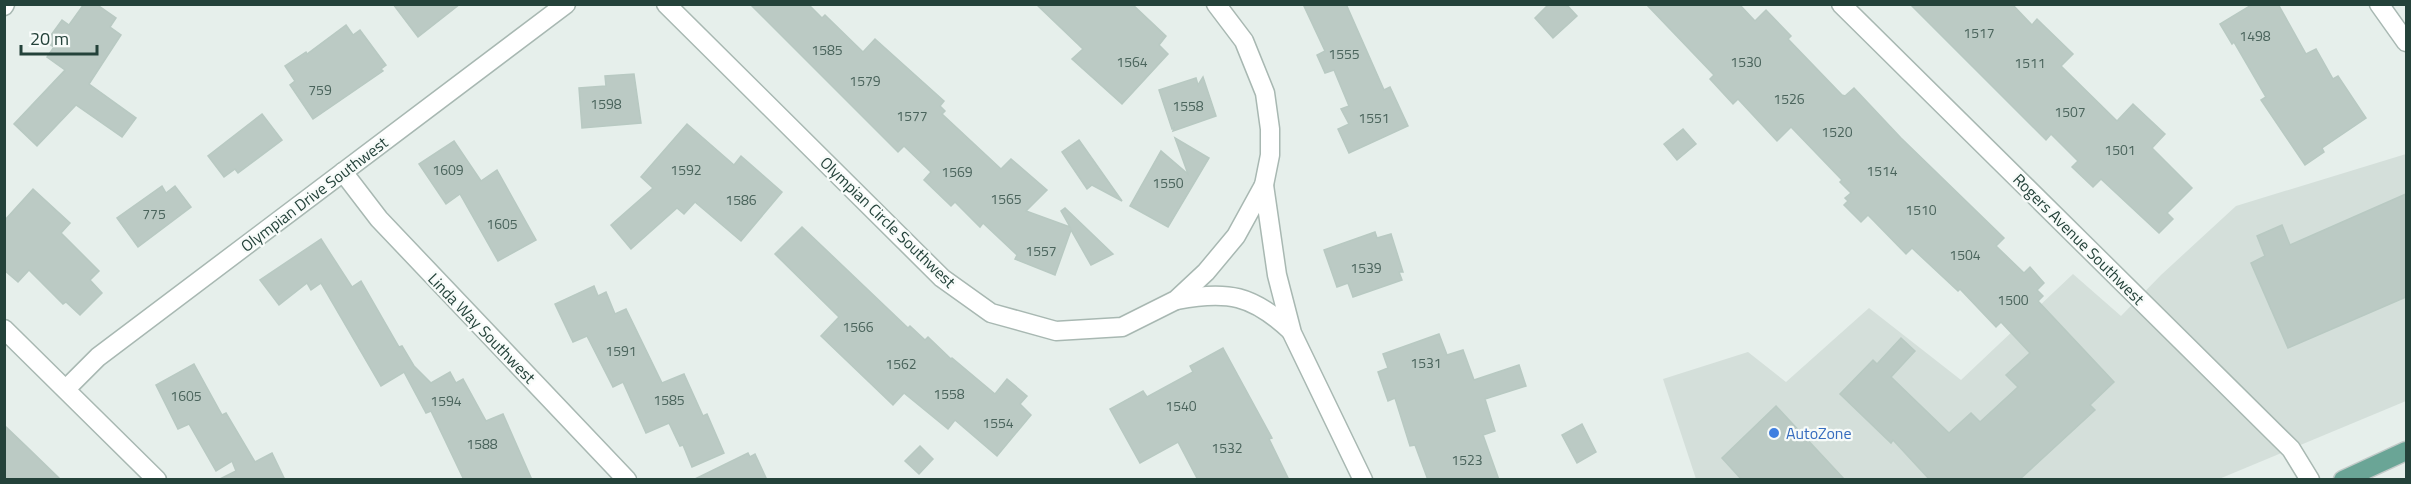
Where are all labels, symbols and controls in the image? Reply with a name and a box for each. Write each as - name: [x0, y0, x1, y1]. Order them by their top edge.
- scale bar: [21, 18, 98, 56]
- house number: 1517: [1963, 22, 1995, 43]
- text: 20 m: [30, 25, 69, 52]
- house number: 1498: [2239, 25, 2271, 46]
- house number: 1585: [811, 39, 843, 60]
- house number: 1555: [1328, 43, 1360, 64]
- house number: 1564: [1116, 51, 1148, 72]
- house number: 1530: [1730, 51, 1762, 72]
- house number: 1511: [2014, 52, 2046, 73]
- house number: 1579: [849, 70, 881, 91]
- house number: 759: [308, 79, 332, 100]
- house number: 1526: [1773, 88, 1805, 109]
- house number: 1598: [590, 93, 622, 114]
- house number: 1558: [1172, 95, 1204, 116]
- house number: 1507: [2054, 101, 2086, 122]
- house number: 1577: [896, 105, 928, 126]
- house number: 1551: [1358, 107, 1390, 128]
- house number: 1520: [1821, 121, 1853, 142]
- street label: Olympian Drive Southwest: [235, 130, 393, 257]
- house number: 1501: [2104, 139, 2136, 160]
- street label: Olympian Circle Southwest: [815, 151, 961, 294]
- house number: 1609: [432, 159, 464, 180]
- house number: 1592: [670, 159, 702, 180]
- house number: 1514: [1866, 160, 1898, 181]
- house number: 1569: [941, 161, 973, 182]
- street label: Rogers Avenue Southwest: [2008, 168, 2151, 311]
- house number: 1550: [1152, 172, 1184, 193]
- house number: 1565: [990, 188, 1022, 209]
- house number: 1586: [725, 189, 757, 210]
- house number: 1510: [1905, 199, 1937, 220]
- house number: 775: [142, 203, 166, 224]
- house number: 1605: [486, 213, 518, 234]
- house number: 1557: [1025, 240, 1057, 261]
- house number: 1504: [1949, 244, 1981, 265]
- house number: 1539: [1350, 257, 1382, 278]
- street label: Linda Way Southwest: [423, 267, 542, 389]
- house number: 1500: [1997, 289, 2029, 310]
- house number: 1566: [842, 316, 874, 337]
- house number: 1591: [605, 340, 637, 361]
- house number: 1531: [1410, 352, 1442, 373]
- house number: 1562: [885, 353, 917, 374]
- house number: 1558: [933, 383, 965, 404]
- house number: 1605: [170, 385, 202, 406]
- house number: 1585: [653, 389, 685, 410]
- house number: 1594: [430, 390, 462, 411]
- house number: 1540: [1165, 395, 1197, 416]
- house number: 1554: [982, 412, 1014, 433]
- place label: AutoZone: [1786, 421, 1852, 445]
- marker: AutoZone: [1767, 426, 1781, 440]
- house number: 1588: [466, 433, 498, 454]
- house number: 1532: [1211, 437, 1243, 458]
- house number: 1523: [1451, 449, 1483, 470]

